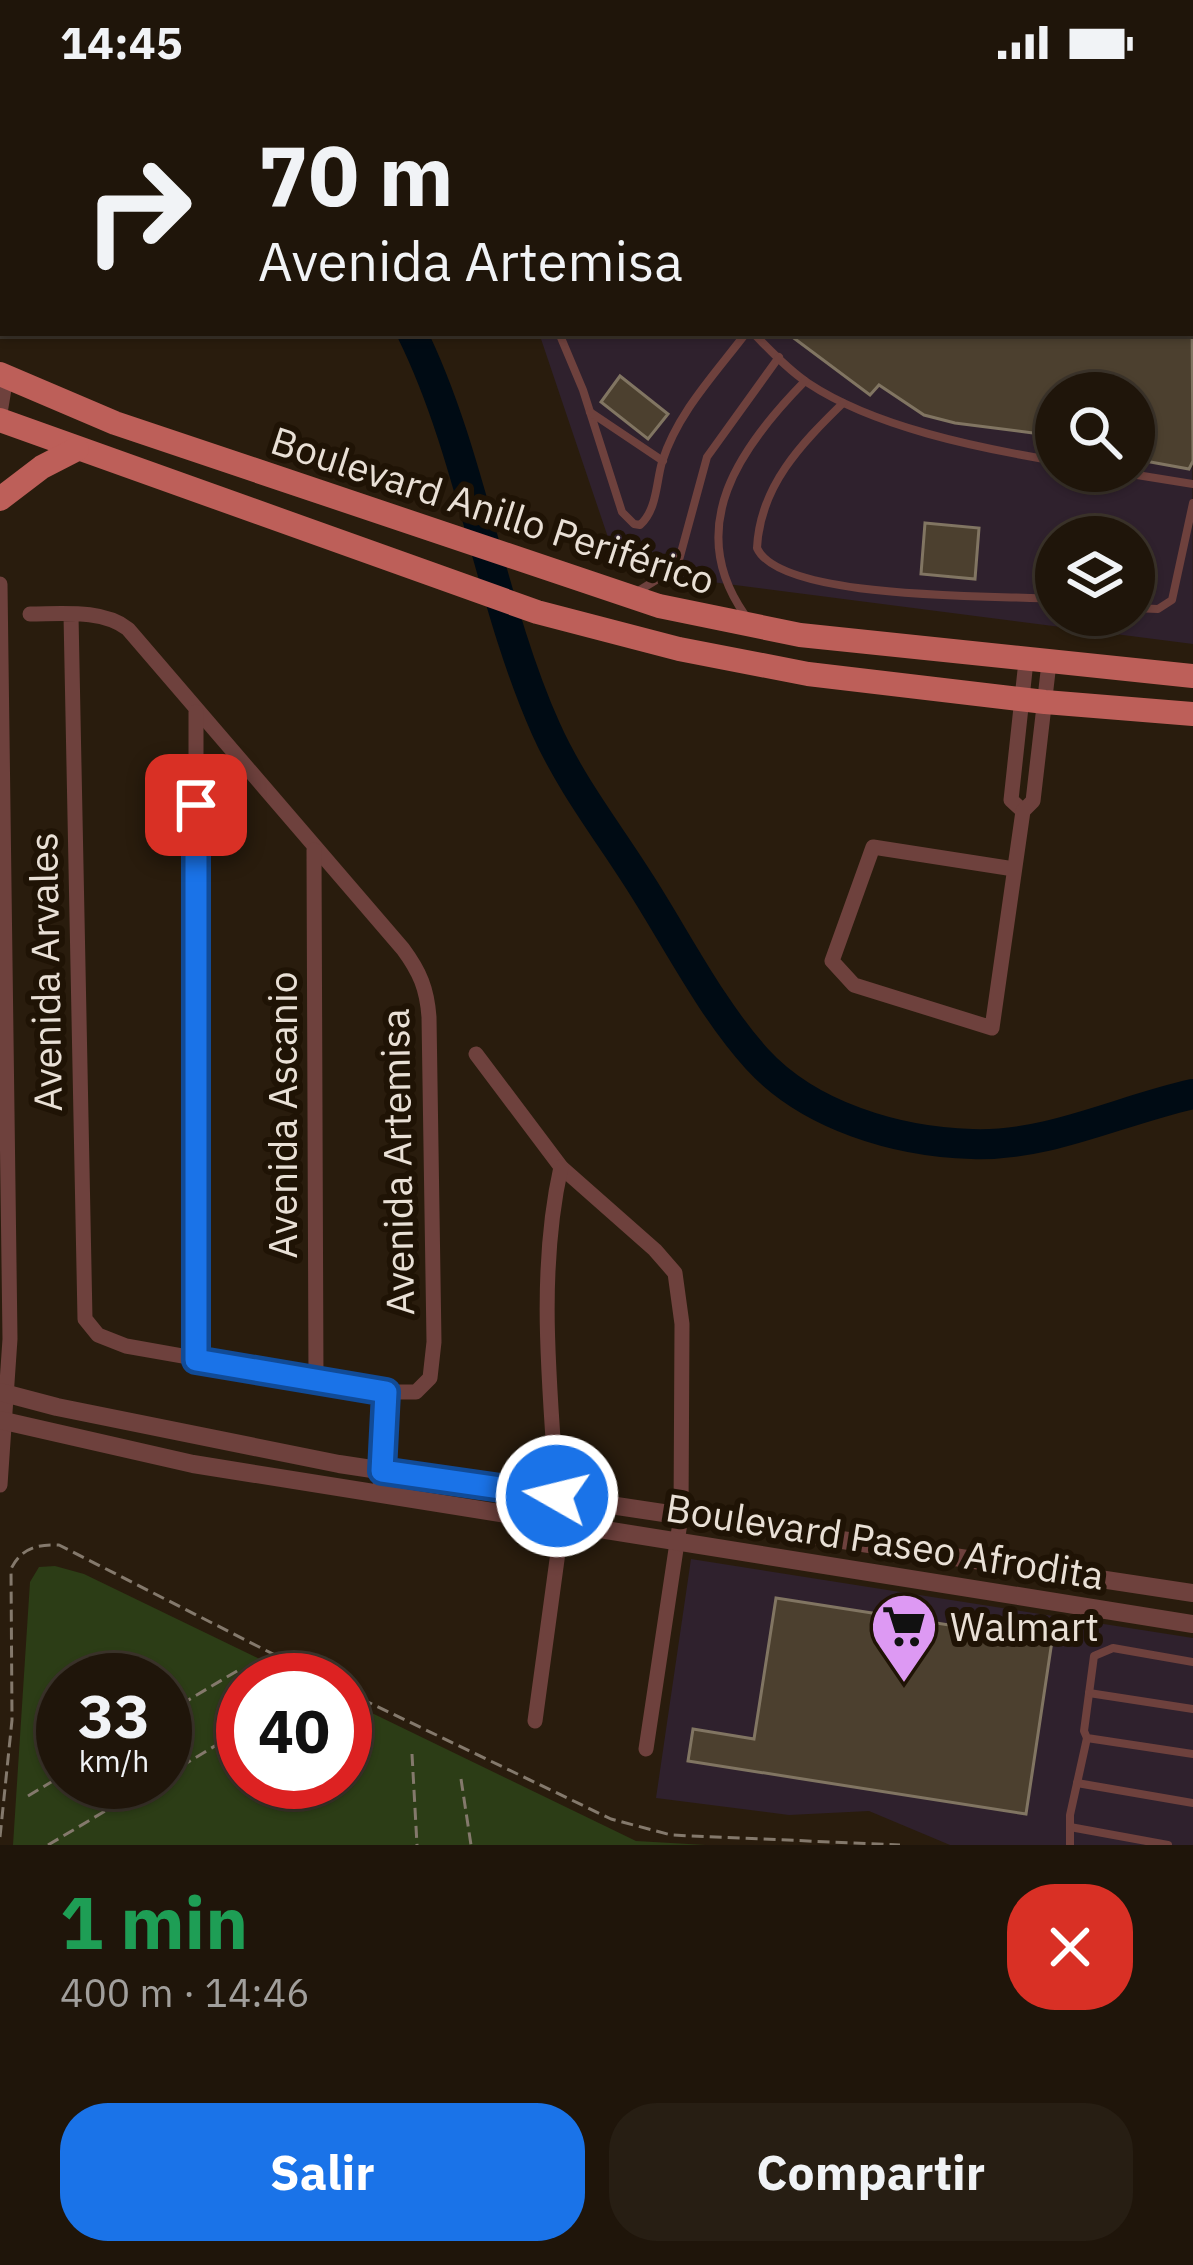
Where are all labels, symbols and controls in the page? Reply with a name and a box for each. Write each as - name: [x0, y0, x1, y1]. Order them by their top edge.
- text: 14:45: [60, 13, 183, 71]
- text: 70 m: [258, 120, 454, 229]
- icon: right: [60, 132, 216, 288]
- text: Avenida Artemisa: [258, 226, 683, 296]
- map controls: [1035, 372, 1155, 636]
- button: search: [1035, 372, 1155, 492]
- street label: Boulevard Anillo Periférico: [265, 414, 721, 606]
- button: layers: [1035, 516, 1155, 636]
- pin: [145, 754, 247, 856]
- icon: arrive: [163, 772, 229, 838]
- street label: Avenida Arvales: [17, 832, 73, 1112]
- street label: Avenida Ascanio: [257, 971, 308, 1259]
- street label: Avenida Artemisa: [369, 1008, 425, 1316]
- position arrow: [494, 1433, 620, 1559]
- street label: Boulevard Paseo Afrodita: [662, 1481, 1108, 1601]
- supermarket icon: Walmart: [869, 1591, 939, 1685]
- place label: Walmart: [950, 1601, 1099, 1652]
- speed limit sign: 40: [216, 1653, 372, 1809]
- text: 33: [78, 1676, 150, 1755]
- text: km/h: [79, 1741, 149, 1780]
- text: 1 min: [60, 1875, 248, 1969]
- button: close: [1007, 1884, 1133, 2010]
- text: 400 m · 14:46: [60, 1967, 310, 2018]
- button: Salir: [60, 2103, 585, 2241]
- button: Compartir: [609, 2103, 1133, 2241]

